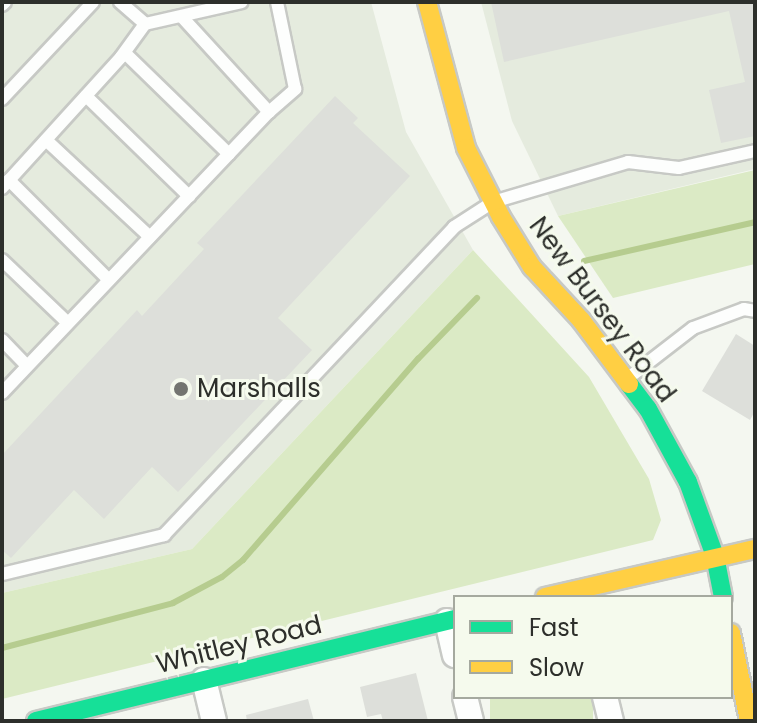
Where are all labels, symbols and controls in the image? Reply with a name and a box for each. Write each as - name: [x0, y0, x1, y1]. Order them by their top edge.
- street label: New Bursey Road: [522, 211, 682, 409]
- place label: Marshalls: [197, 373, 321, 405]
- marker: Marshalls: [172, 380, 190, 398]
- legend: [453, 595, 733, 699]
- street label: Whitley Road: [153, 609, 325, 681]
- text: Fast: [529, 611, 579, 644]
- text: Slow: [529, 651, 584, 684]

